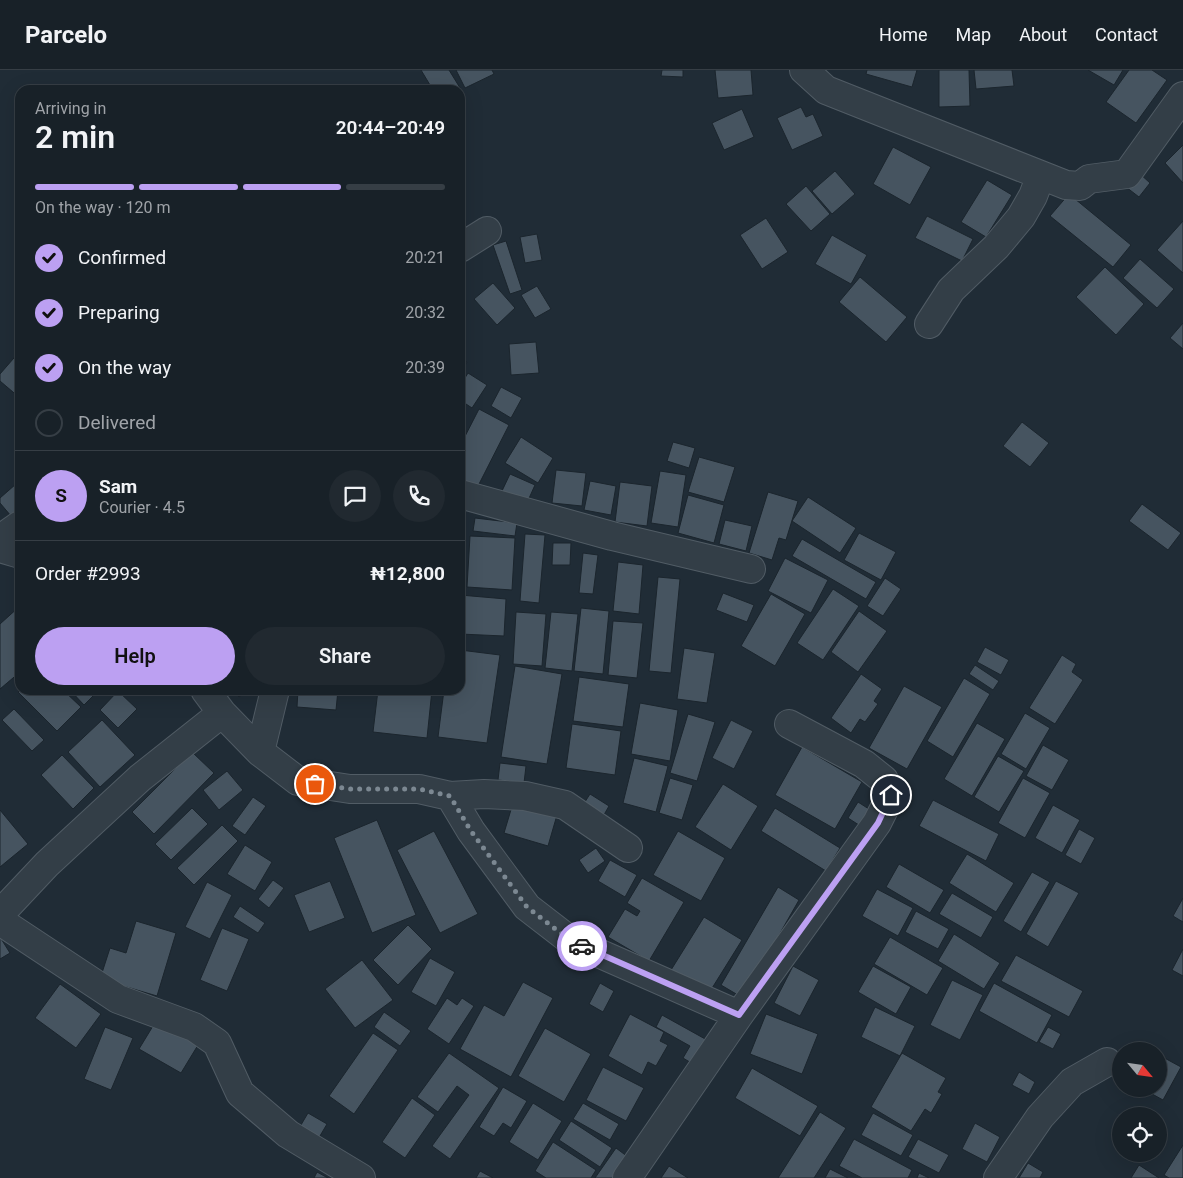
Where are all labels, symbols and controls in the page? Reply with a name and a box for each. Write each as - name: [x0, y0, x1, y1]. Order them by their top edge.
- text: Parcelo: [25, 21, 107, 49]
- text: Home: [879, 24, 928, 45]
- text: Map: [956, 24, 991, 45]
- text: About: [1019, 24, 1067, 45]
- text: Contact: [1095, 24, 1158, 45]
- text: Arriving in: [35, 99, 106, 118]
- text: 20:44–20:49: [336, 116, 445, 139]
- text: 2 min: [35, 118, 115, 156]
- text: On the way · 120 m: [35, 198, 171, 217]
- icon: check: [35, 244, 63, 272]
- text: Confirmed: [78, 246, 166, 269]
- text: 20:21: [405, 248, 445, 267]
- icon: check: [35, 299, 63, 327]
- text: Preparing: [78, 301, 160, 324]
- text: 20:32: [405, 303, 445, 322]
- icon: check: [35, 354, 63, 382]
- text: On the way: [78, 356, 171, 379]
- text: 20:39: [405, 358, 445, 377]
- text: Delivered: [78, 411, 156, 434]
- button: chat: [329, 470, 381, 522]
- button: phone: [393, 470, 445, 522]
- text: Sam: [99, 475, 137, 498]
- text: S: [55, 484, 67, 507]
- text: Courier · 4.5: [99, 498, 185, 517]
- text: Order #2993: [35, 562, 141, 585]
- text: ₦12,800: [370, 562, 445, 585]
- button: Help: [35, 627, 235, 685]
- button: Share: [245, 627, 445, 685]
- pin: [294, 763, 336, 805]
- icon: bag: [301, 770, 329, 798]
- pin: [870, 774, 912, 816]
- icon: home: [877, 781, 905, 809]
- courier: [557, 921, 607, 971]
- icon: car: [568, 932, 596, 960]
- north arrow: [1112, 1042, 1168, 1098]
- map controls: [1112, 1042, 1167, 1162]
- button: locate: [1112, 1107, 1167, 1162]

